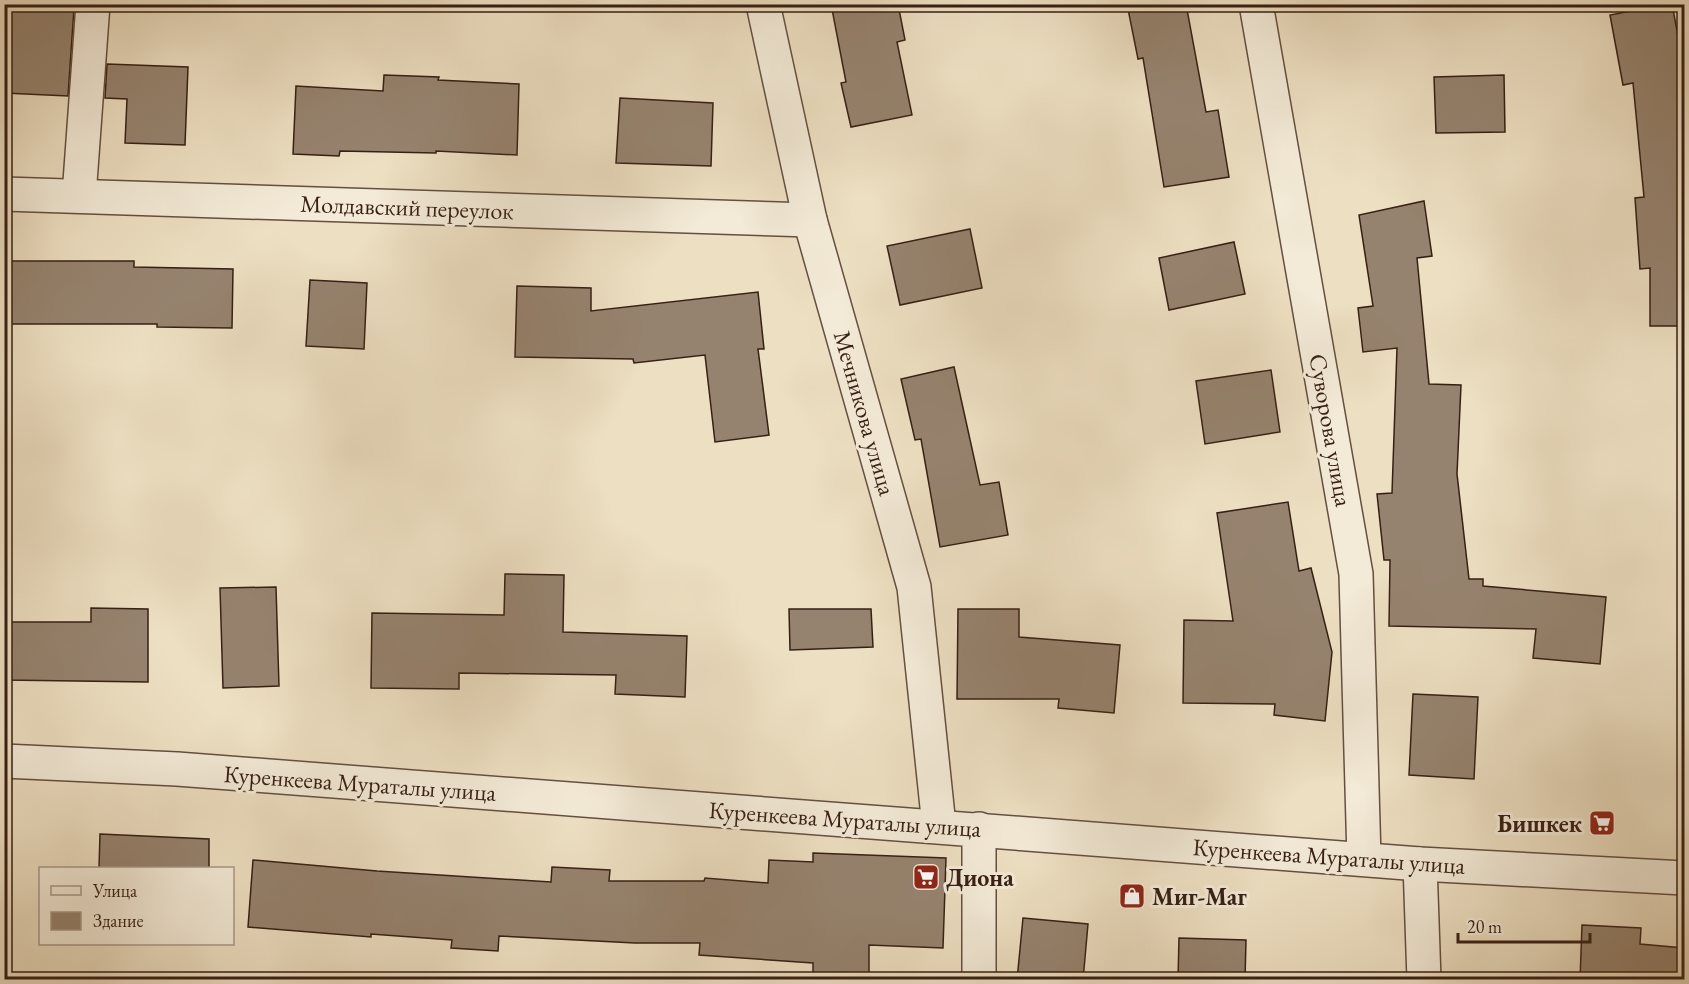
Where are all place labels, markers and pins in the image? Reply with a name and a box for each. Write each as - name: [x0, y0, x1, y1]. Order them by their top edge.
- place label: Бишкек: [1497, 808, 1583, 839]
- supermarket icon: Бишкек: [1587, 808, 1617, 838]
- supermarket icon: Диона: [911, 862, 941, 892]
- place label: Диона: [946, 862, 1014, 893]
- shop icon: Миг-Маг: [1117, 881, 1147, 911]
- place label: Миг-Маг: [1152, 881, 1247, 912]

